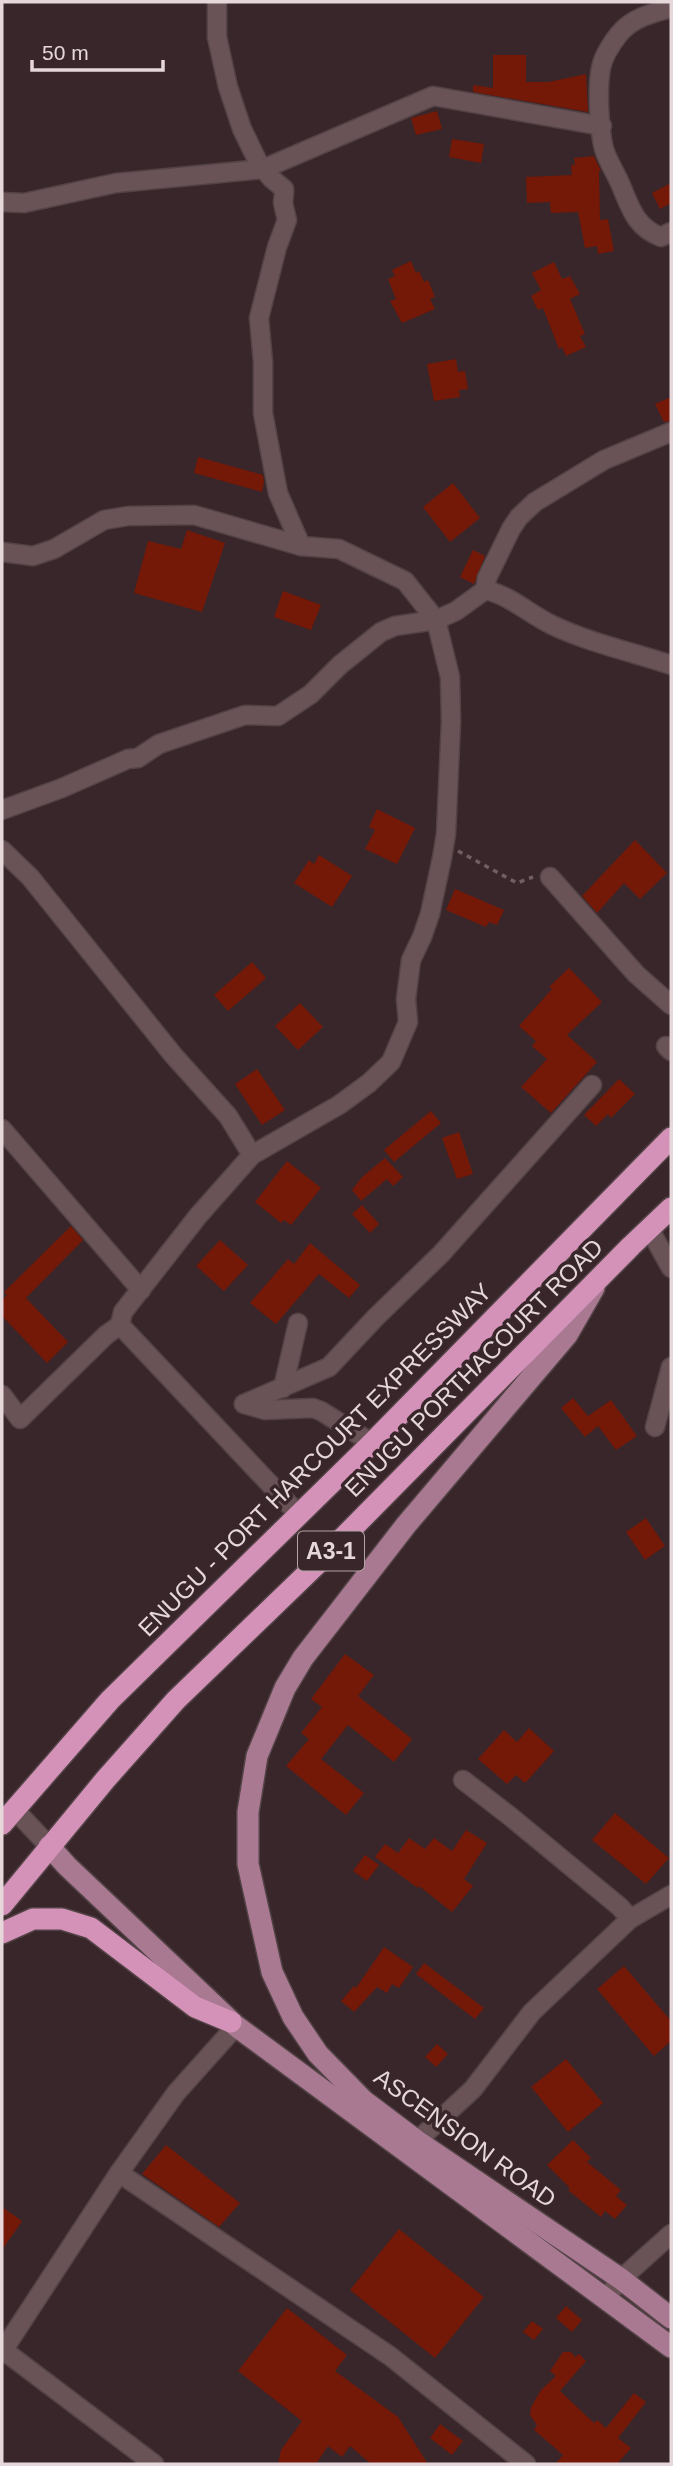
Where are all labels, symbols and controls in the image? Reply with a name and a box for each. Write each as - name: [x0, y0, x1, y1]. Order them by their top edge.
- scale bar: [32, 28, 163, 72]
- text: 50 m: [42, 41, 89, 64]
- street label: ENUGU PORTHACOURT ROAD: [339, 1233, 608, 1502]
- street label: ENUGU - PORT HARCOURT EXPRESSWAY: [133, 1278, 497, 1642]
- road number: A3-1: [298, 1532, 364, 1570]
- street label: ASCENSION ROAD: [369, 2063, 561, 2212]

